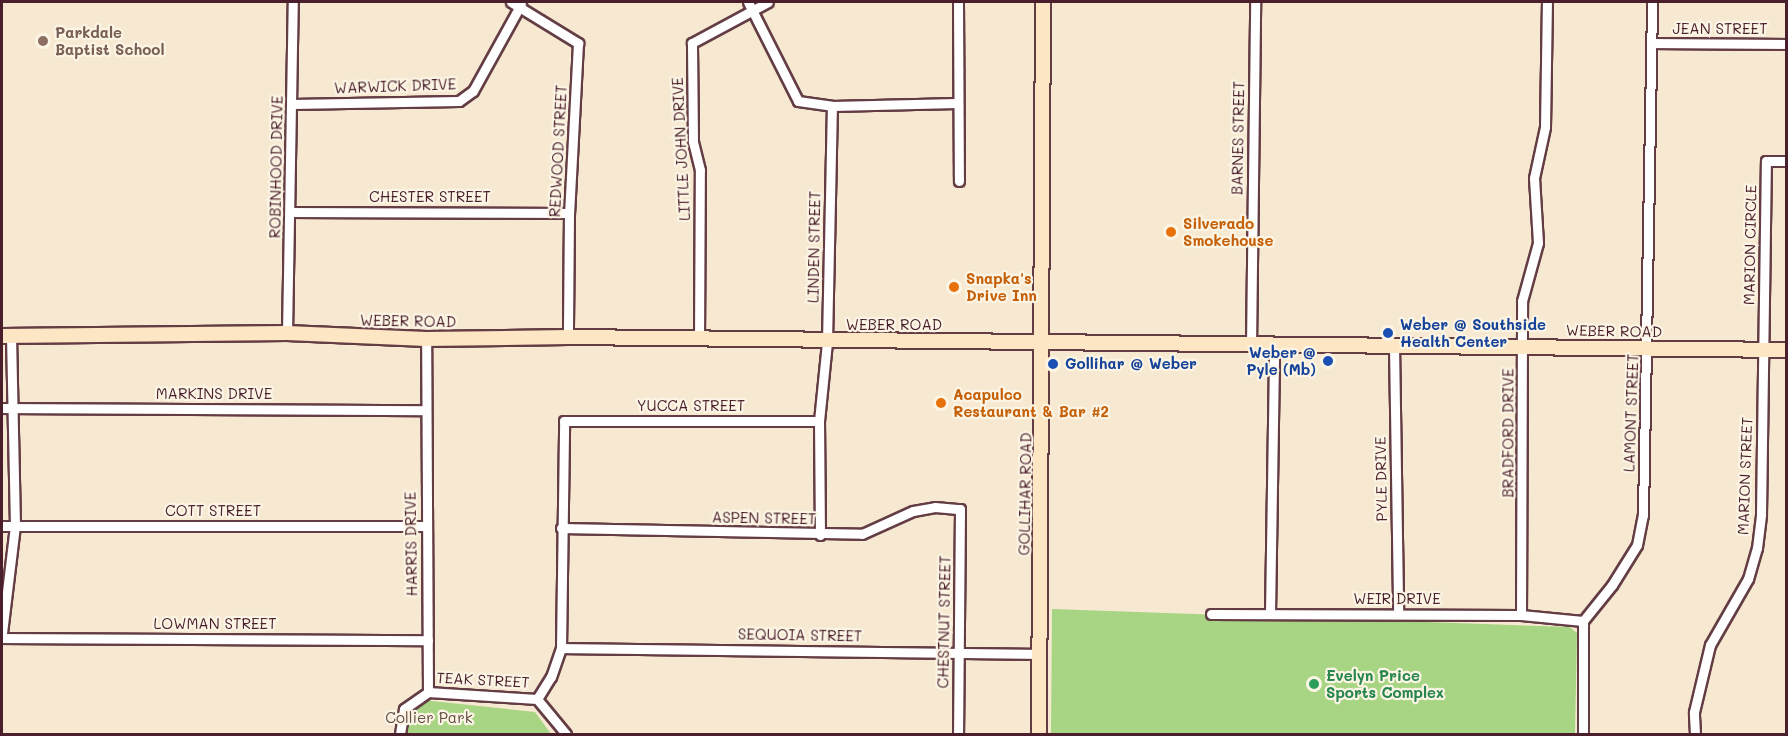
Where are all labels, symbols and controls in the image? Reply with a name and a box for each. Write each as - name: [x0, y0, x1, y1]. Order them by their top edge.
- street label: JEAN STREET: [1672, 20, 1768, 38]
- place label: Parkdale Baptist School: [55, 23, 164, 58]
- marker: Parkdale Baptist School: [36, 34, 50, 48]
- street label: WARWICK DRIVE: [334, 75, 456, 97]
- street label: LITTLE JOHN DRIVE: [668, 77, 694, 221]
- street label: BARNES STREET: [1228, 81, 1248, 195]
- street label: REDWOOD STREET: [546, 84, 570, 218]
- street label: ROBINHOOD DRIVE: [266, 95, 286, 239]
- street label: MARION CIRCLE: [1740, 185, 1760, 305]
- street label: CHESTER STREET: [369, 188, 491, 206]
- street label: LINDEN STREET: [804, 191, 824, 303]
- place label: Silverado Smokehouse: [1183, 214, 1273, 249]
- marker: Silverado Smokehouse: [1164, 225, 1178, 239]
- place label: Snapka's Drive Inn: [966, 269, 1037, 304]
- marker: Snapka's Drive Inn: [947, 280, 961, 294]
- street label: WEBER ROAD: [360, 311, 456, 331]
- place label: Weber @ Southside Health Center: [1400, 315, 1546, 350]
- street label: WEBER ROAD: [846, 316, 942, 334]
- street label: WEBER ROAD: [1566, 321, 1662, 341]
- marker: Weber @ Southside Health Center: [1381, 326, 1395, 340]
- place label: Weber @ Pyle (Mb): [1246, 343, 1316, 378]
- marker: Weber @ Pyle (Mb): [1321, 354, 1335, 368]
- street label: LAMONT STREET: [1620, 354, 1642, 472]
- place label: Gollihar @ Weber: [1065, 355, 1197, 373]
- marker: Gollihar @ Weber: [1046, 357, 1060, 371]
- street label: BRADFORD DRIVE: [1499, 368, 1517, 498]
- street label: MARKINS DRIVE: [156, 385, 272, 403]
- place label: Acapulco Restaurant & Bar #2: [953, 385, 1109, 420]
- marker: Acapulco Restaurant & Bar #2: [934, 396, 948, 410]
- street label: YUCCA STREET: [637, 397, 745, 415]
- street label: MARION STREET: [1734, 417, 1756, 535]
- street label: GOLLIHAR ROAD: [1015, 432, 1035, 556]
- street label: PYLE DRIVE: [1371, 436, 1391, 522]
- street label: HARRIS DRIVE: [401, 491, 421, 597]
- street label: COTT STREET: [165, 502, 261, 520]
- street label: ASPEN STREET: [712, 508, 816, 528]
- street label: CHESTNUT STREET: [934, 555, 954, 689]
- street label: WEIR DRIVE: [1353, 590, 1441, 608]
- street label: LOWMAN STREET: [153, 615, 277, 633]
- street label: SEQUOIA STREET: [738, 625, 862, 645]
- place label: Evelyn Price Sports Complex: [1326, 666, 1444, 701]
- street label: TEAK STREET: [436, 669, 530, 691]
- marker: Evelyn Price Sports Complex: [1307, 677, 1321, 691]
- park label: Collier Park: [385, 709, 473, 727]

